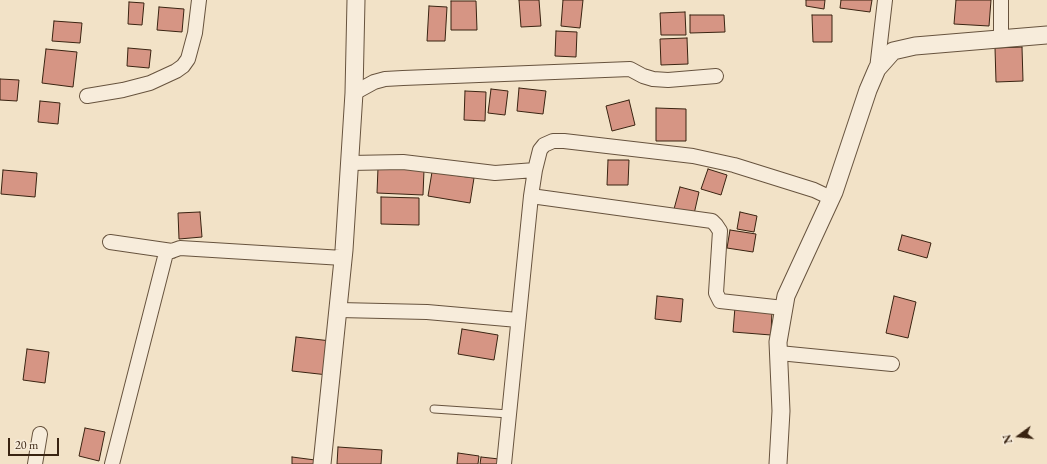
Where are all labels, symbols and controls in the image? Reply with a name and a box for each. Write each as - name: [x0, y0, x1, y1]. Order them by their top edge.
- north arrow: [999, 416, 1039, 456]
- scale bar: [10, 430, 61, 456]
- text: N: [999, 433, 1015, 445]
- text: 20 m: [15, 437, 38, 453]

